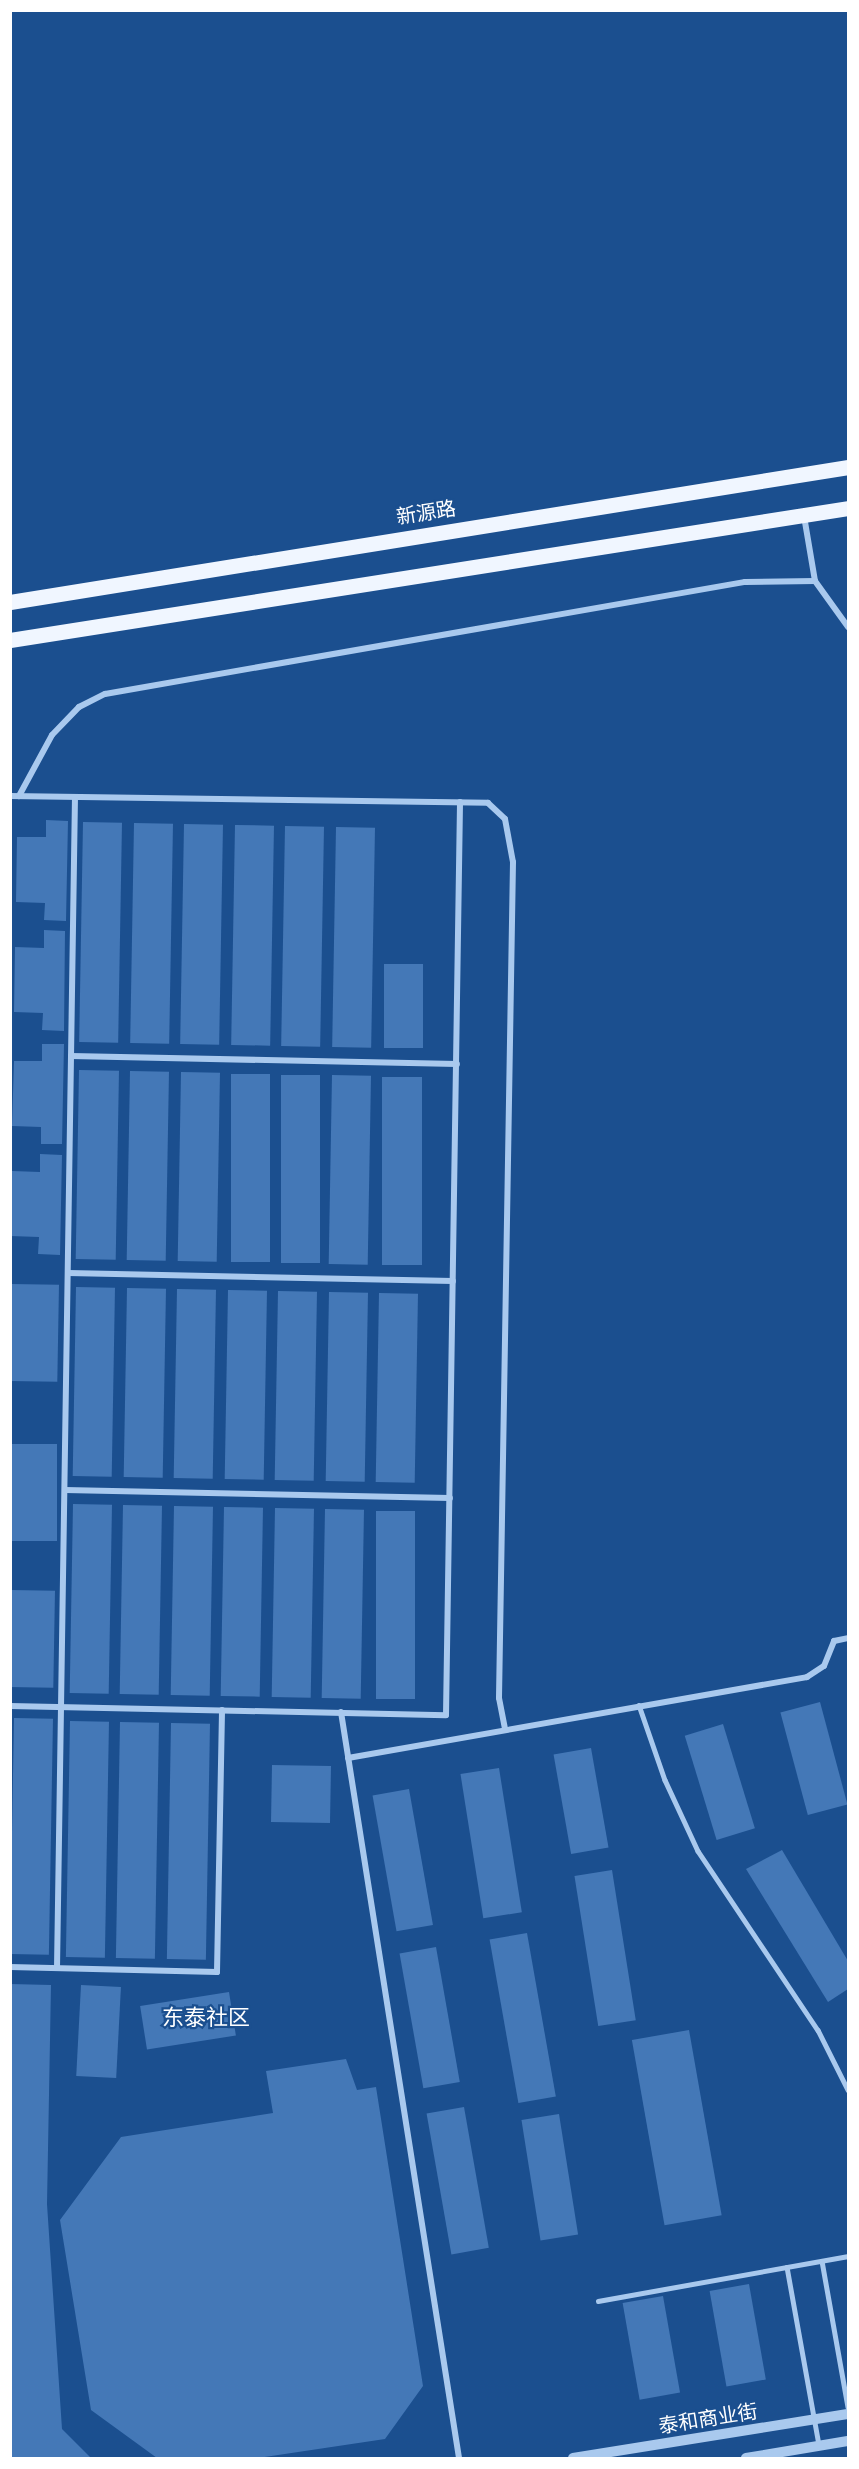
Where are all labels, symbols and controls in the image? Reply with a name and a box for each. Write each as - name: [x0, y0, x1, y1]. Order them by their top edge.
- street label: 新源路: [394, 496, 458, 530]
- district label: 东泰社区: [162, 2005, 250, 2031]
- street label: 泰和商业街: [657, 2399, 759, 2439]

